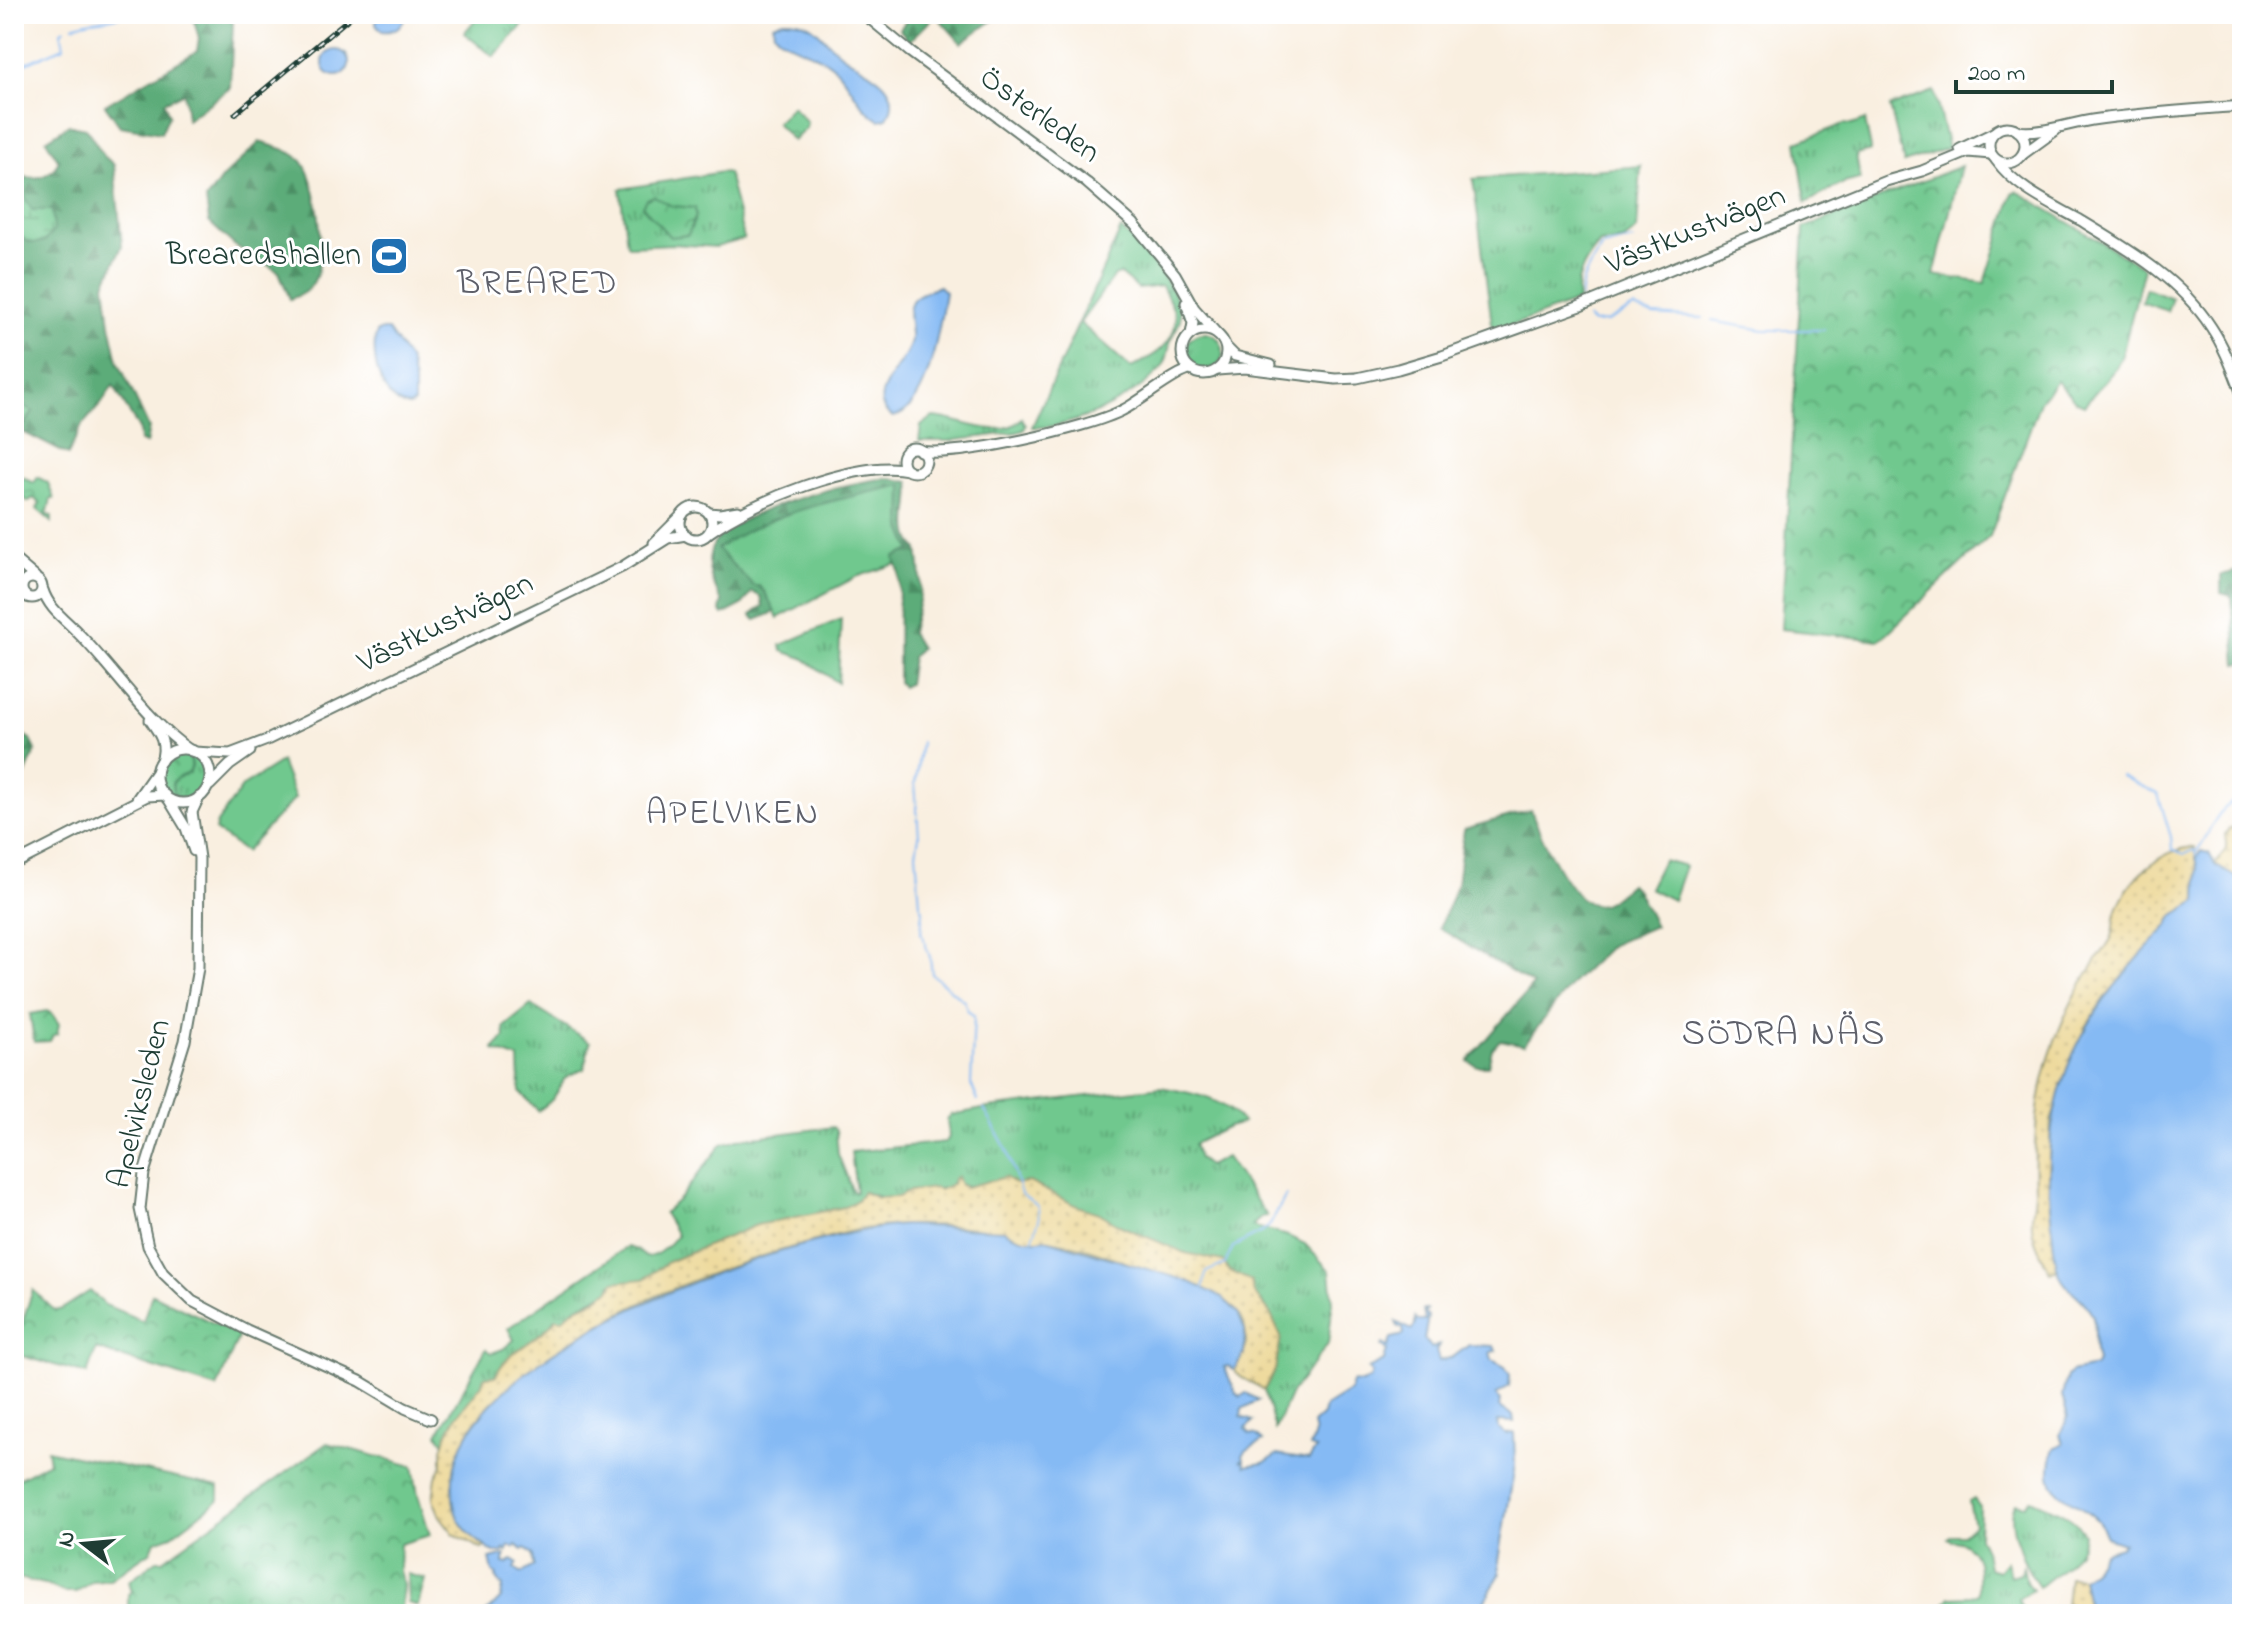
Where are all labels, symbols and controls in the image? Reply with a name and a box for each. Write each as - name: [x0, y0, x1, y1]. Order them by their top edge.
- scale bar: [1956, 44, 2112, 94]
- street label: Österleden: [968, 56, 1110, 176]
- text: 200 m: [1968, 57, 2025, 92]
- street label: Västkustvägen: [1598, 174, 1793, 289]
- place label: Brearedshallen: [165, 233, 361, 280]
- sports icon: Brearedshallen: [368, 235, 410, 277]
- district label: BREARED: [456, 260, 619, 310]
- street label: Västkustvägen: [349, 561, 542, 687]
- district label: APELVIKEN: [646, 790, 820, 840]
- district label: SÖDRA NÄS: [1682, 1009, 1886, 1062]
- street label: Apelviksleden: [97, 1014, 185, 1194]
- north arrow: [44, 1504, 124, 1584]
- text: N: [50, 1528, 85, 1551]

